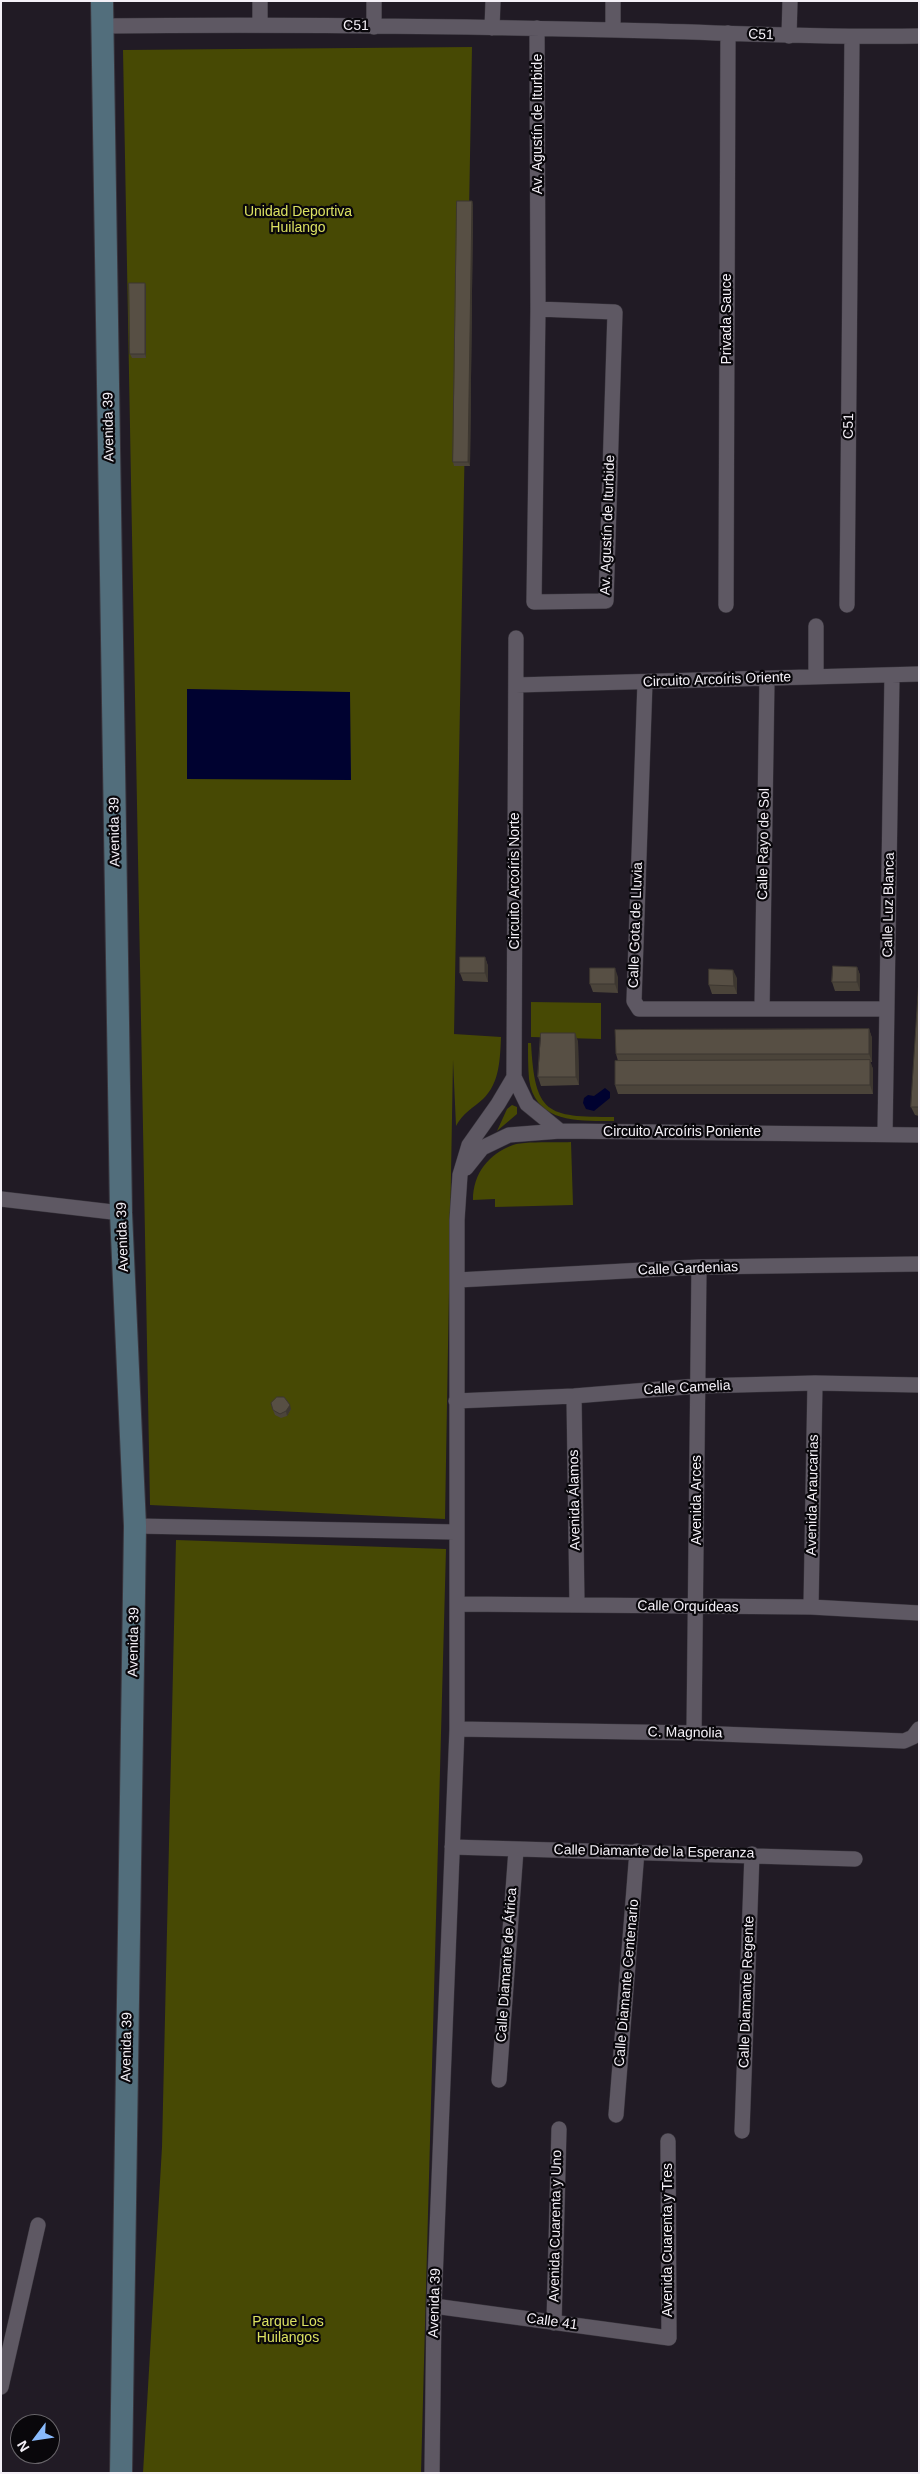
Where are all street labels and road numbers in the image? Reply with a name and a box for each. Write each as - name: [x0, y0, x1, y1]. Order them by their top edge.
- street label: C51: [343, 17, 369, 35]
- street label: C51: [748, 26, 774, 44]
- street label: Av. Agustín de Iturbide: [530, 54, 546, 194]
- street label: Privada Sauce: [719, 273, 735, 365]
- street label: Avenida 39: [100, 392, 118, 462]
- street label: C51: [840, 413, 858, 439]
- street label: Av. Agustín de Iturbide: [597, 455, 619, 595]
- street label: Circuito Arcoíris Oriente: [642, 669, 792, 691]
- street label: Calle Rayo de Sol: [755, 788, 773, 900]
- street label: Avenida 39: [106, 797, 124, 867]
- street label: Circuito Arcoíris Norte: [507, 813, 523, 949]
- street label: Calle Luz Blanca: [880, 852, 898, 958]
- street label: Calle Gota de Lluvia: [625, 862, 647, 988]
- street label: Circuito Arcoíris Poniente: [603, 1124, 761, 1140]
- street label: Avenida 39: [113, 1202, 133, 1272]
- street label: Calle Gardenias: [638, 1259, 738, 1279]
- street label: Calle Camelia: [643, 1377, 731, 1399]
- street label: Avenida Araucarias: [804, 1434, 822, 1556]
- street label: Avenida Álamos: [566, 1449, 584, 1551]
- street label: Avenida Arces: [689, 1455, 705, 1545]
- street label: Calle Orquídeas: [637, 1598, 739, 1616]
- street label: Avenida 39: [125, 1607, 143, 1677]
- street label: C. Magnolia: [648, 1724, 722, 1742]
- street label: Calle Diamante de la Esperanza: [553, 1842, 755, 1862]
- street label: Calle Diamante de África: [493, 1887, 521, 2043]
- street label: Calle Diamante Centenario: [611, 1899, 643, 2067]
- street label: Calle Diamante Regente: [736, 1915, 758, 2069]
- street label: Avenida 39: [118, 2012, 136, 2082]
- street label: Avenida Cuarenta y Uno: [546, 2150, 566, 2302]
- street label: Avenida Cuarenta y Tres: [660, 2163, 676, 2317]
- street label: Avenida 39: [425, 2268, 445, 2338]
- street label: Calle 41: [525, 2310, 579, 2334]

